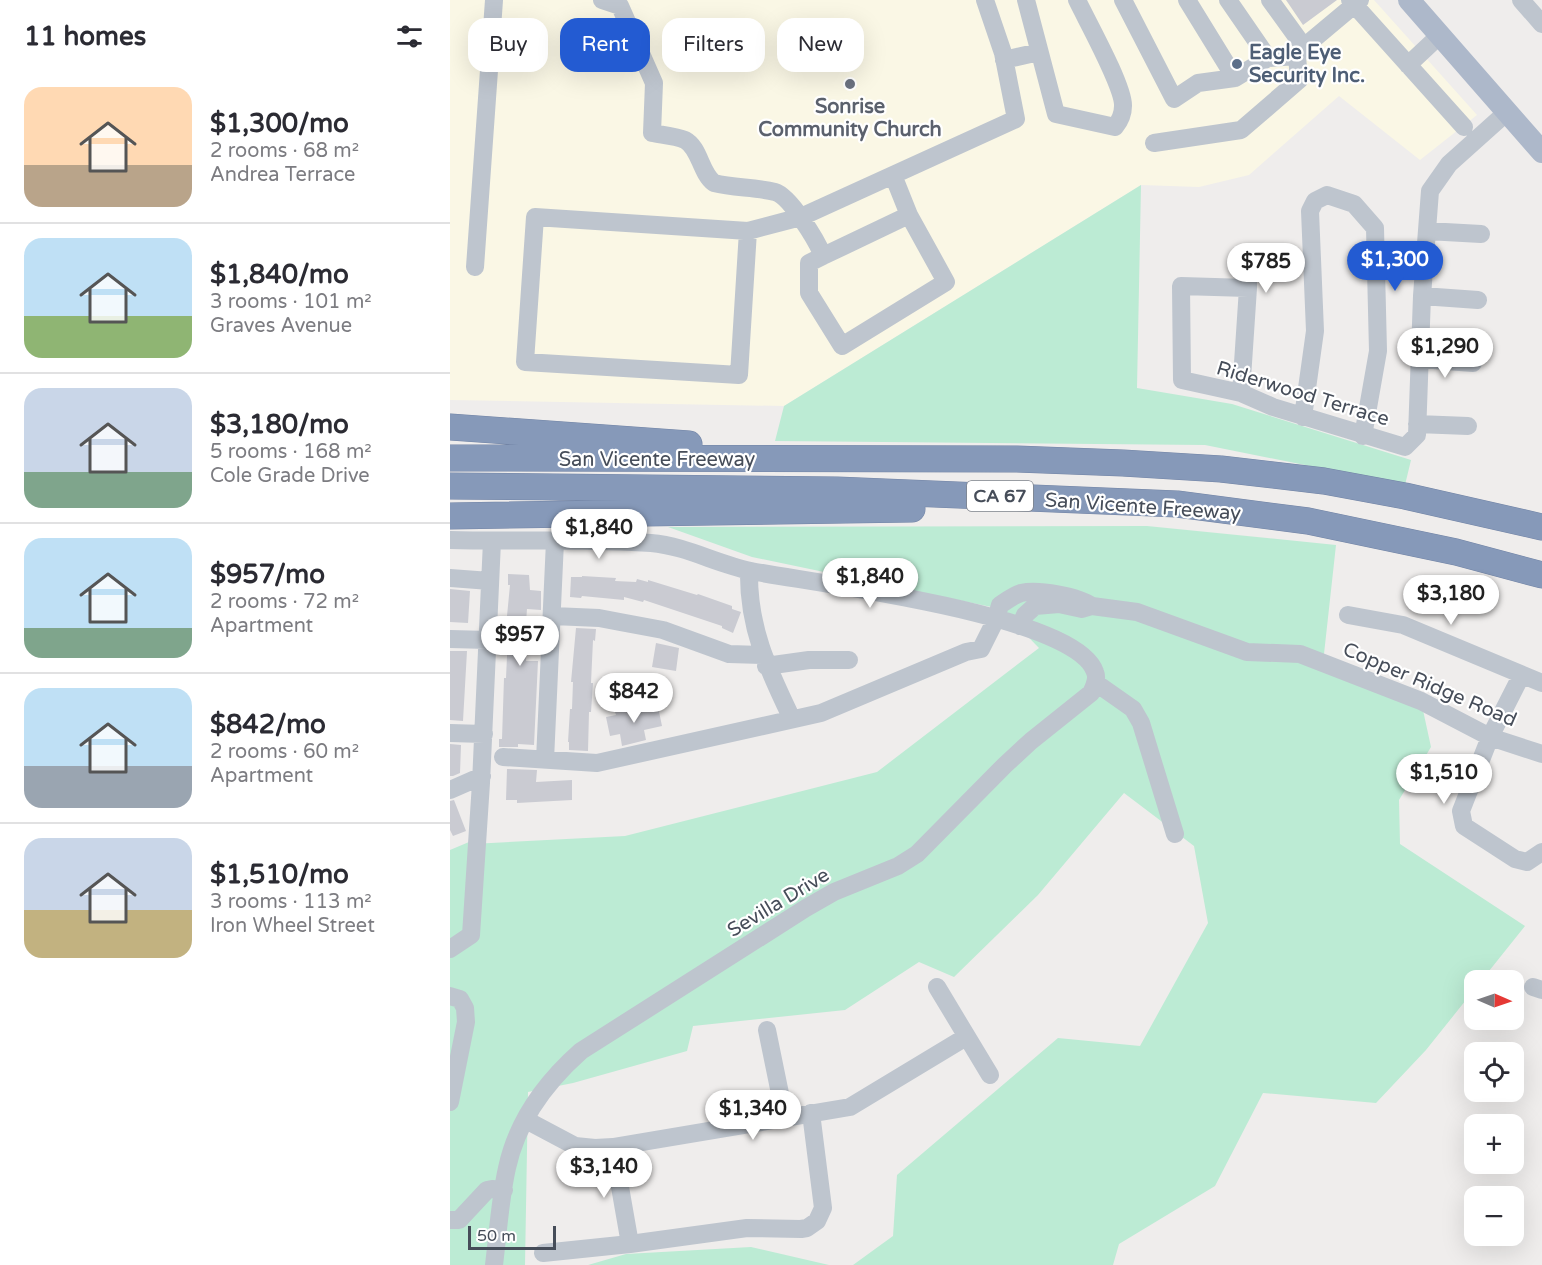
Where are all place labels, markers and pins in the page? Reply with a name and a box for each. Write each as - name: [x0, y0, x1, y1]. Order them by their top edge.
- place label: Eagle Eye Security Inc.: [1249, 41, 1365, 88]
- marker: Eagle Eye Security Inc.: [1230, 57, 1244, 71]
- marker: Sonrise Community Church: [843, 77, 857, 91]
- place label: Sonrise Community Church: [758, 95, 942, 142]
- pin: $1,300: [1346, 241, 1444, 292]
- pin: $785: [1230, 243, 1302, 294]
- pin: $1,290: [1396, 328, 1494, 379]
- pin: $1,840: [550, 509, 648, 560]
- pin: $1,840: [821, 558, 919, 609]
- pin: $3,180: [1402, 575, 1500, 626]
- pin: $957: [484, 616, 556, 667]
- pin: $842: [598, 673, 670, 724]
- pin: $1,510: [1395, 754, 1493, 805]
- pin: $1,340: [704, 1090, 802, 1141]
- pin: $3,140: [555, 1148, 653, 1199]

